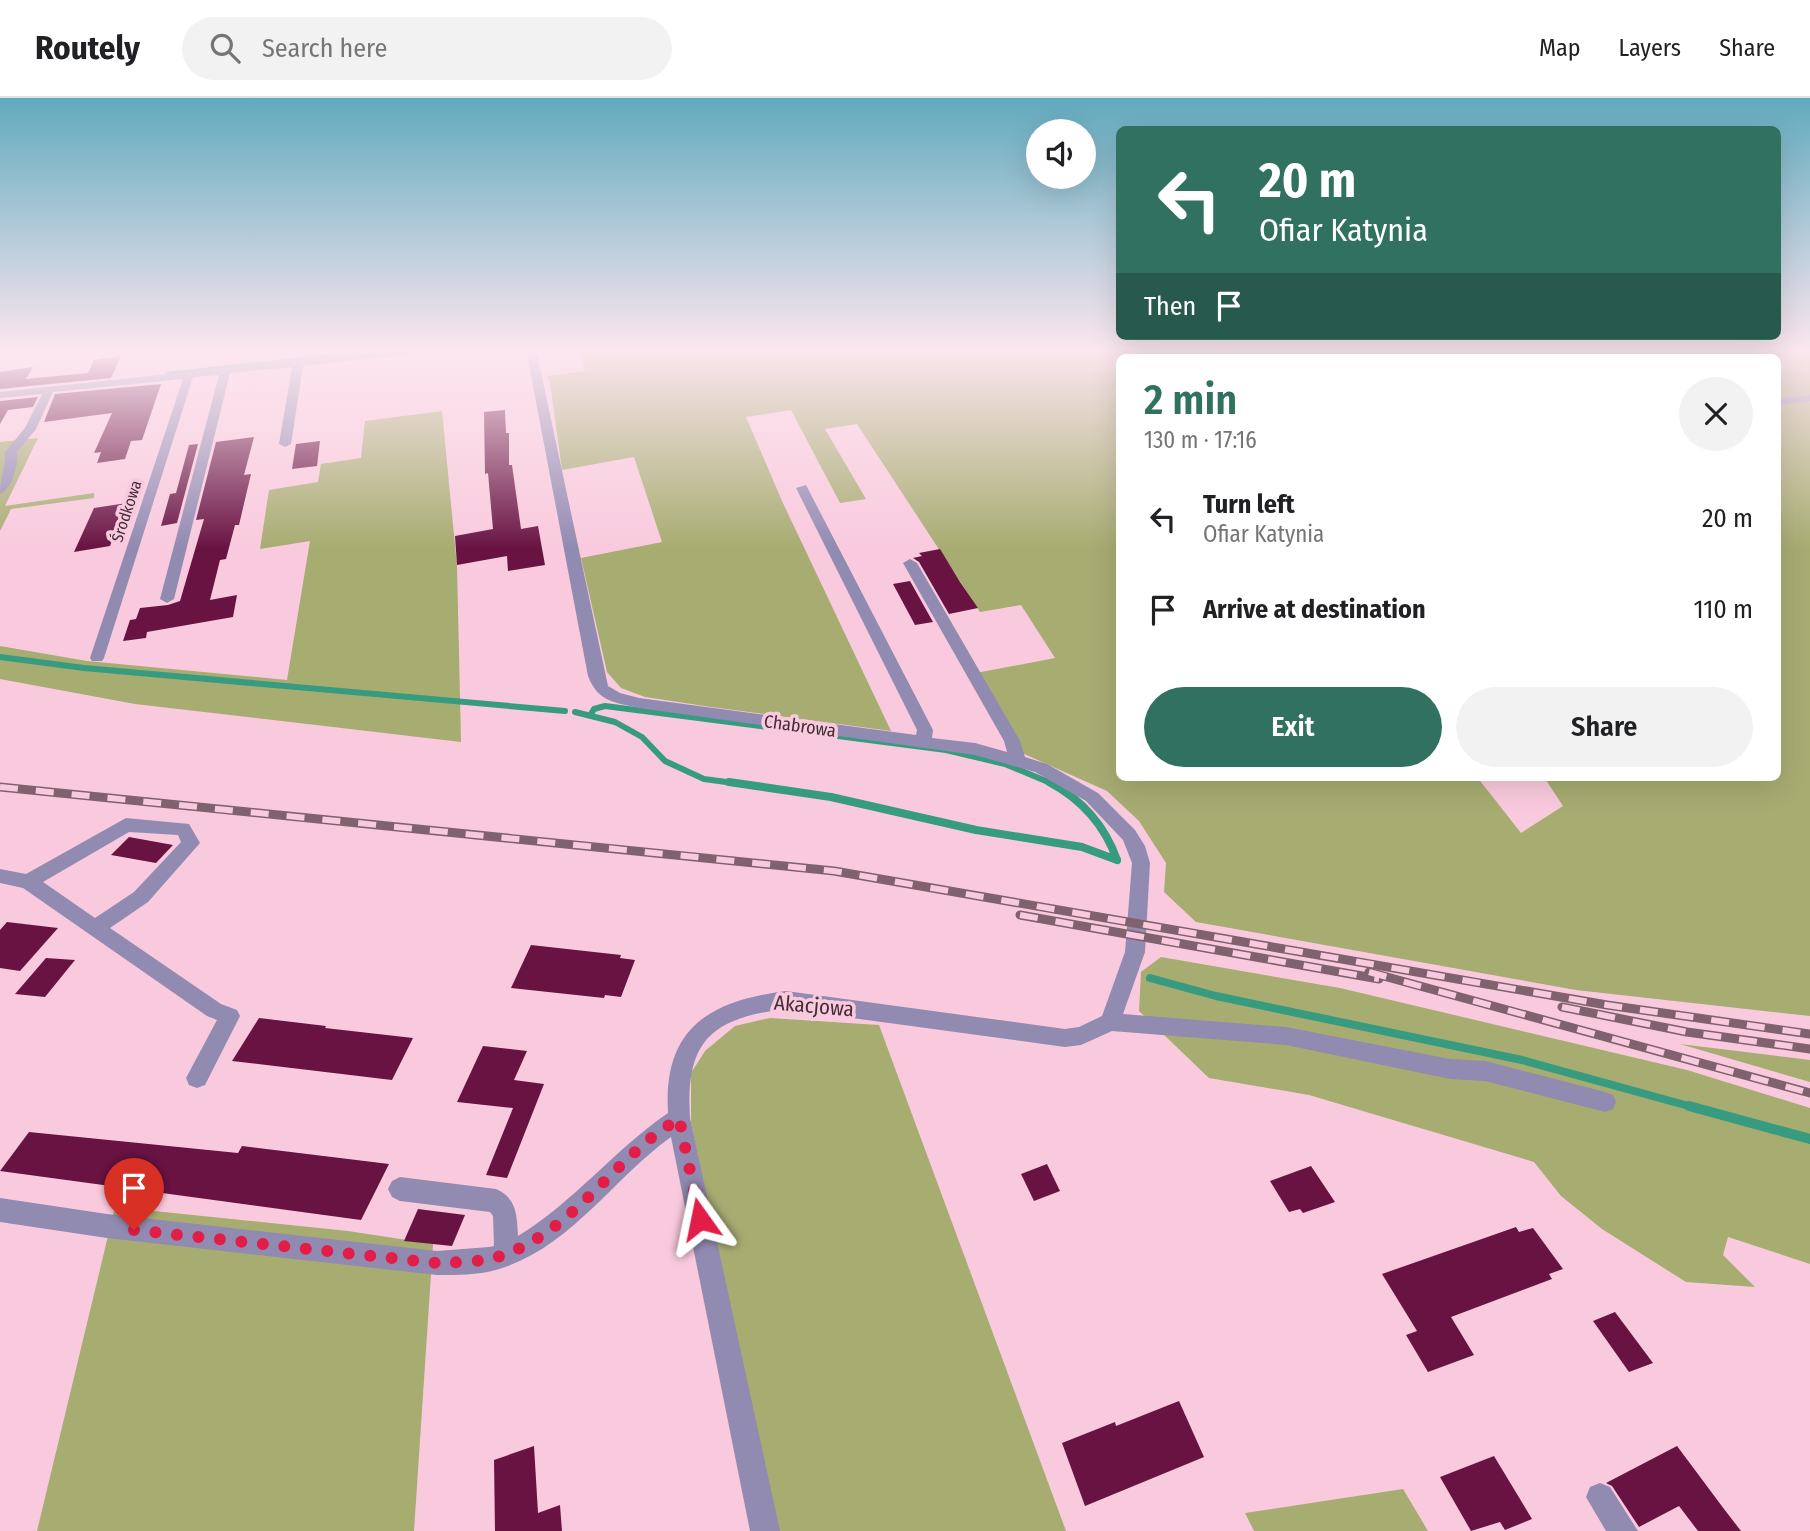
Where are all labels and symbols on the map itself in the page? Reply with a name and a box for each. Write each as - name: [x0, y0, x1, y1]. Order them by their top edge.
- street label: Środkowa: [108, 478, 145, 544]
- street label: Chabrowa: [763, 710, 838, 742]
- street label: Akacjowa: [773, 990, 855, 1022]
- pin: [104, 1158, 164, 1230]
- position arrow: [663, 1182, 737, 1256]

